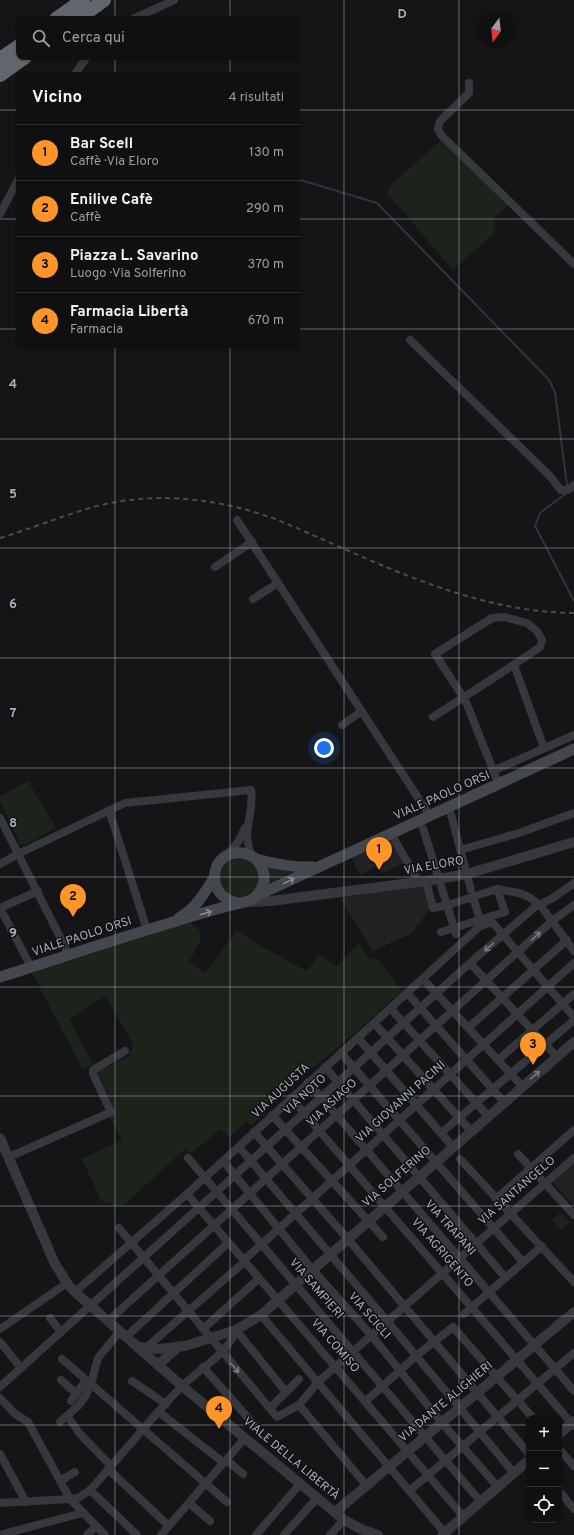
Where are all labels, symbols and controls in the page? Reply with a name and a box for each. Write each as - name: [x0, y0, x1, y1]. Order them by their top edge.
- text: D: [397, 7, 407, 23]
- north arrow: [478, 12, 514, 48]
- search box: [16, 16, 300, 60]
- icon: search: [30, 27, 52, 49]
- text: Cerca qui: [62, 29, 125, 48]
- text: Vicino: [32, 87, 82, 109]
- text: 4 risultati: [229, 90, 284, 106]
- text: Bar Scell: [70, 135, 133, 154]
- text: 1: [42, 145, 48, 161]
- text: 130 m: [249, 145, 284, 161]
- text: Caffè · Via Eloro: [70, 154, 159, 170]
- text: Enilive Cafè: [70, 191, 153, 210]
- text: 2: [41, 201, 49, 217]
- text: 290 m: [246, 201, 284, 217]
- text: Caffè: [70, 210, 101, 226]
- text: Piazza L. Savarino: [70, 247, 198, 266]
- text: 3: [41, 257, 49, 273]
- text: 370 m: [247, 257, 284, 273]
- text: Luogo · Via Solferino: [70, 266, 186, 282]
- text: Farmacia Libertà: [70, 303, 188, 322]
- text: 4: [41, 313, 49, 329]
- text: 670 m: [248, 313, 284, 329]
- text: Farmacia: [70, 322, 123, 338]
- text: 4: [9, 377, 17, 393]
- text: 5: [9, 487, 17, 503]
- text: 6: [9, 597, 17, 613]
- text: 7: [10, 706, 17, 722]
- your location: [314, 738, 334, 758]
- street label: VIALE PAOLO ORSI: [391, 768, 493, 824]
- text: 8: [9, 816, 17, 832]
- pin: 1: [366, 837, 392, 870]
- street label: VIA ELORO: [403, 853, 465, 879]
- one-way arrow: [282, 877, 294, 884]
- pin: 2: [60, 884, 86, 917]
- one-way arrow: [199, 909, 212, 916]
- street label: VIALE PAOLO ORSI: [30, 913, 134, 961]
- text: 9: [9, 926, 17, 942]
- one-way arrow: [531, 931, 541, 940]
- one-way arrow: [483, 943, 494, 952]
- pin: 3: [520, 1032, 546, 1065]
- street label: VIA GIOVANNI PACINI: [353, 1057, 449, 1147]
- street label: VIA AUGUSTA: [248, 1060, 314, 1122]
- one-way arrow: [530, 1070, 541, 1079]
- street label: VIA NOTO: [280, 1071, 330, 1119]
- street label: VIA ASIAGO: [303, 1075, 361, 1131]
- street label: VIA SOLFERINO: [359, 1143, 435, 1211]
- street label: VIA SANTANGELO: [475, 1153, 559, 1229]
- street label: VIA TRAPANI: [421, 1197, 479, 1259]
- street label: VIA AGRIGENTO: [407, 1215, 477, 1291]
- street label: VIA SAMPIERI: [285, 1255, 347, 1323]
- street label: VIA SCICLI: [344, 1289, 394, 1343]
- street label: VIA COMISO: [307, 1316, 363, 1376]
- street label: VIA DANTE ALIGHIERI: [396, 1358, 496, 1446]
- one-way arrow: [231, 1363, 240, 1373]
- pin: 4: [206, 1396, 232, 1429]
- street label: VIALE DELLA LIBERTÀ: [239, 1414, 343, 1504]
- map controls: [526, 1415, 562, 1523]
- button: +: [526, 1415, 562, 1451]
- button: −: [526, 1451, 562, 1487]
- button: locate: [526, 1487, 562, 1523]

